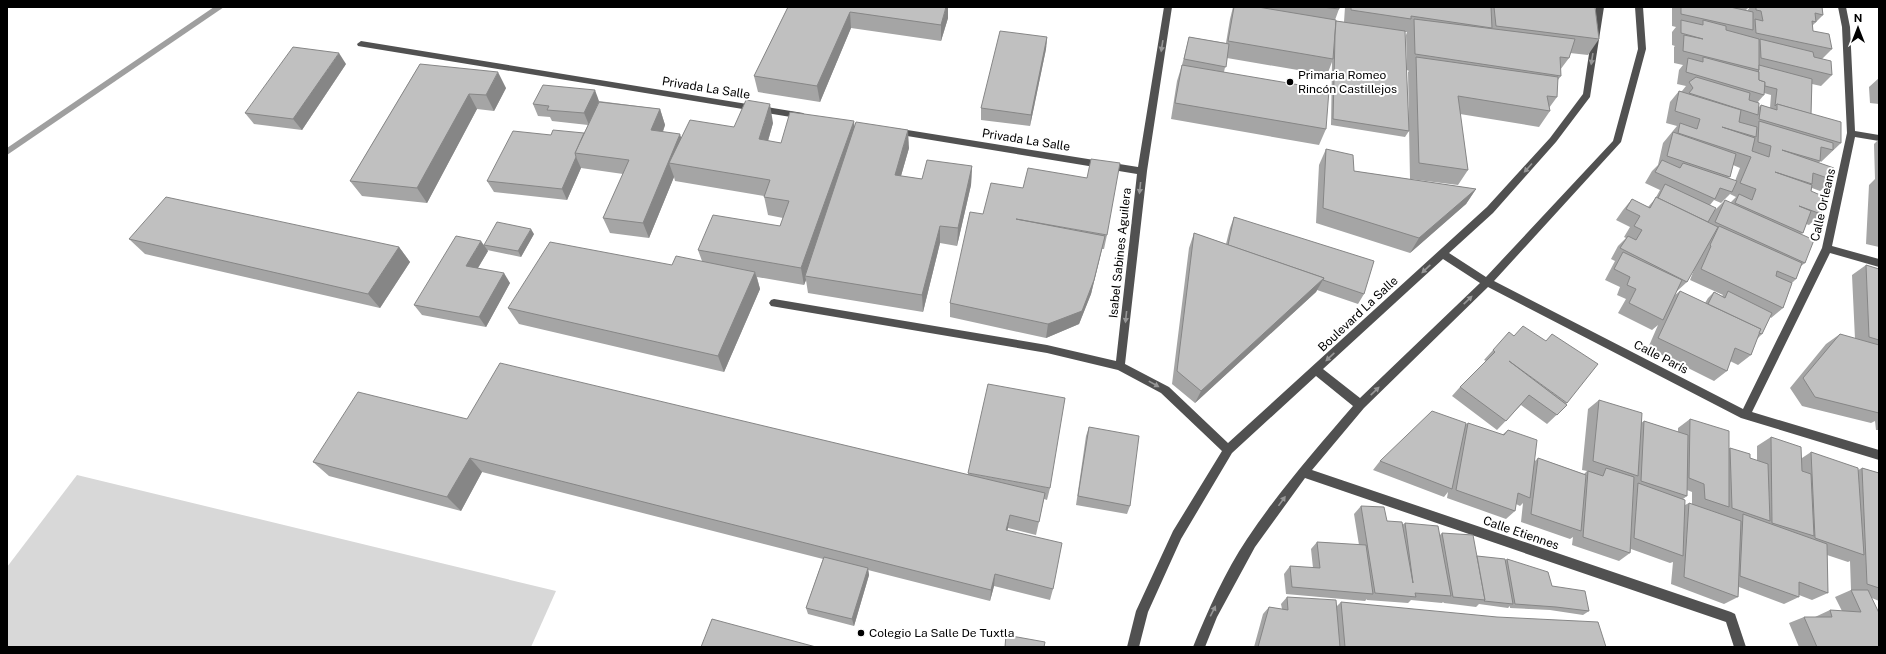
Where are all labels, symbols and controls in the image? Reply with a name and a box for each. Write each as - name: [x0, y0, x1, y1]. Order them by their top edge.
- north arrow: [1838, 8, 1878, 48]
- text: N: [1854, 12, 1862, 24]
- one-way arrow: [1159, 39, 1165, 52]
- one-way arrow: [1589, 53, 1595, 65]
- place label: Primaria Romeo Rincón Castillejos: [1298, 68, 1397, 96]
- street label: Privada La Salle: [661, 74, 751, 102]
- marker: Primaria Romeo Rincón Castillejos: [1285, 77, 1295, 87]
- street label: Privada La Salle: [981, 126, 1071, 154]
- one-way arrow: [1523, 163, 1532, 173]
- street label: Calle Orleans: [1808, 167, 1838, 243]
- one-way arrow: [1137, 182, 1143, 194]
- street label: Isabel Sabines Aguilera: [1106, 187, 1134, 319]
- one-way arrow: [1420, 265, 1431, 274]
- street label: Boulevard La Salle: [1315, 273, 1401, 354]
- one-way arrow: [1463, 295, 1473, 305]
- one-way arrow: [1122, 311, 1129, 323]
- street label: Calle París: [1632, 337, 1690, 377]
- one-way arrow: [1325, 353, 1335, 362]
- one-way arrow: [1148, 381, 1160, 388]
- one-way arrow: [1370, 386, 1380, 396]
- one-way arrow: [1278, 495, 1286, 506]
- street label: Calle Etiennes: [1481, 513, 1561, 553]
- one-way arrow: [1210, 605, 1217, 617]
- place label: Colegio La Salle De Tuxtla: [869, 626, 1014, 640]
- marker: Colegio La Salle De Tuxtla: [856, 628, 866, 638]

